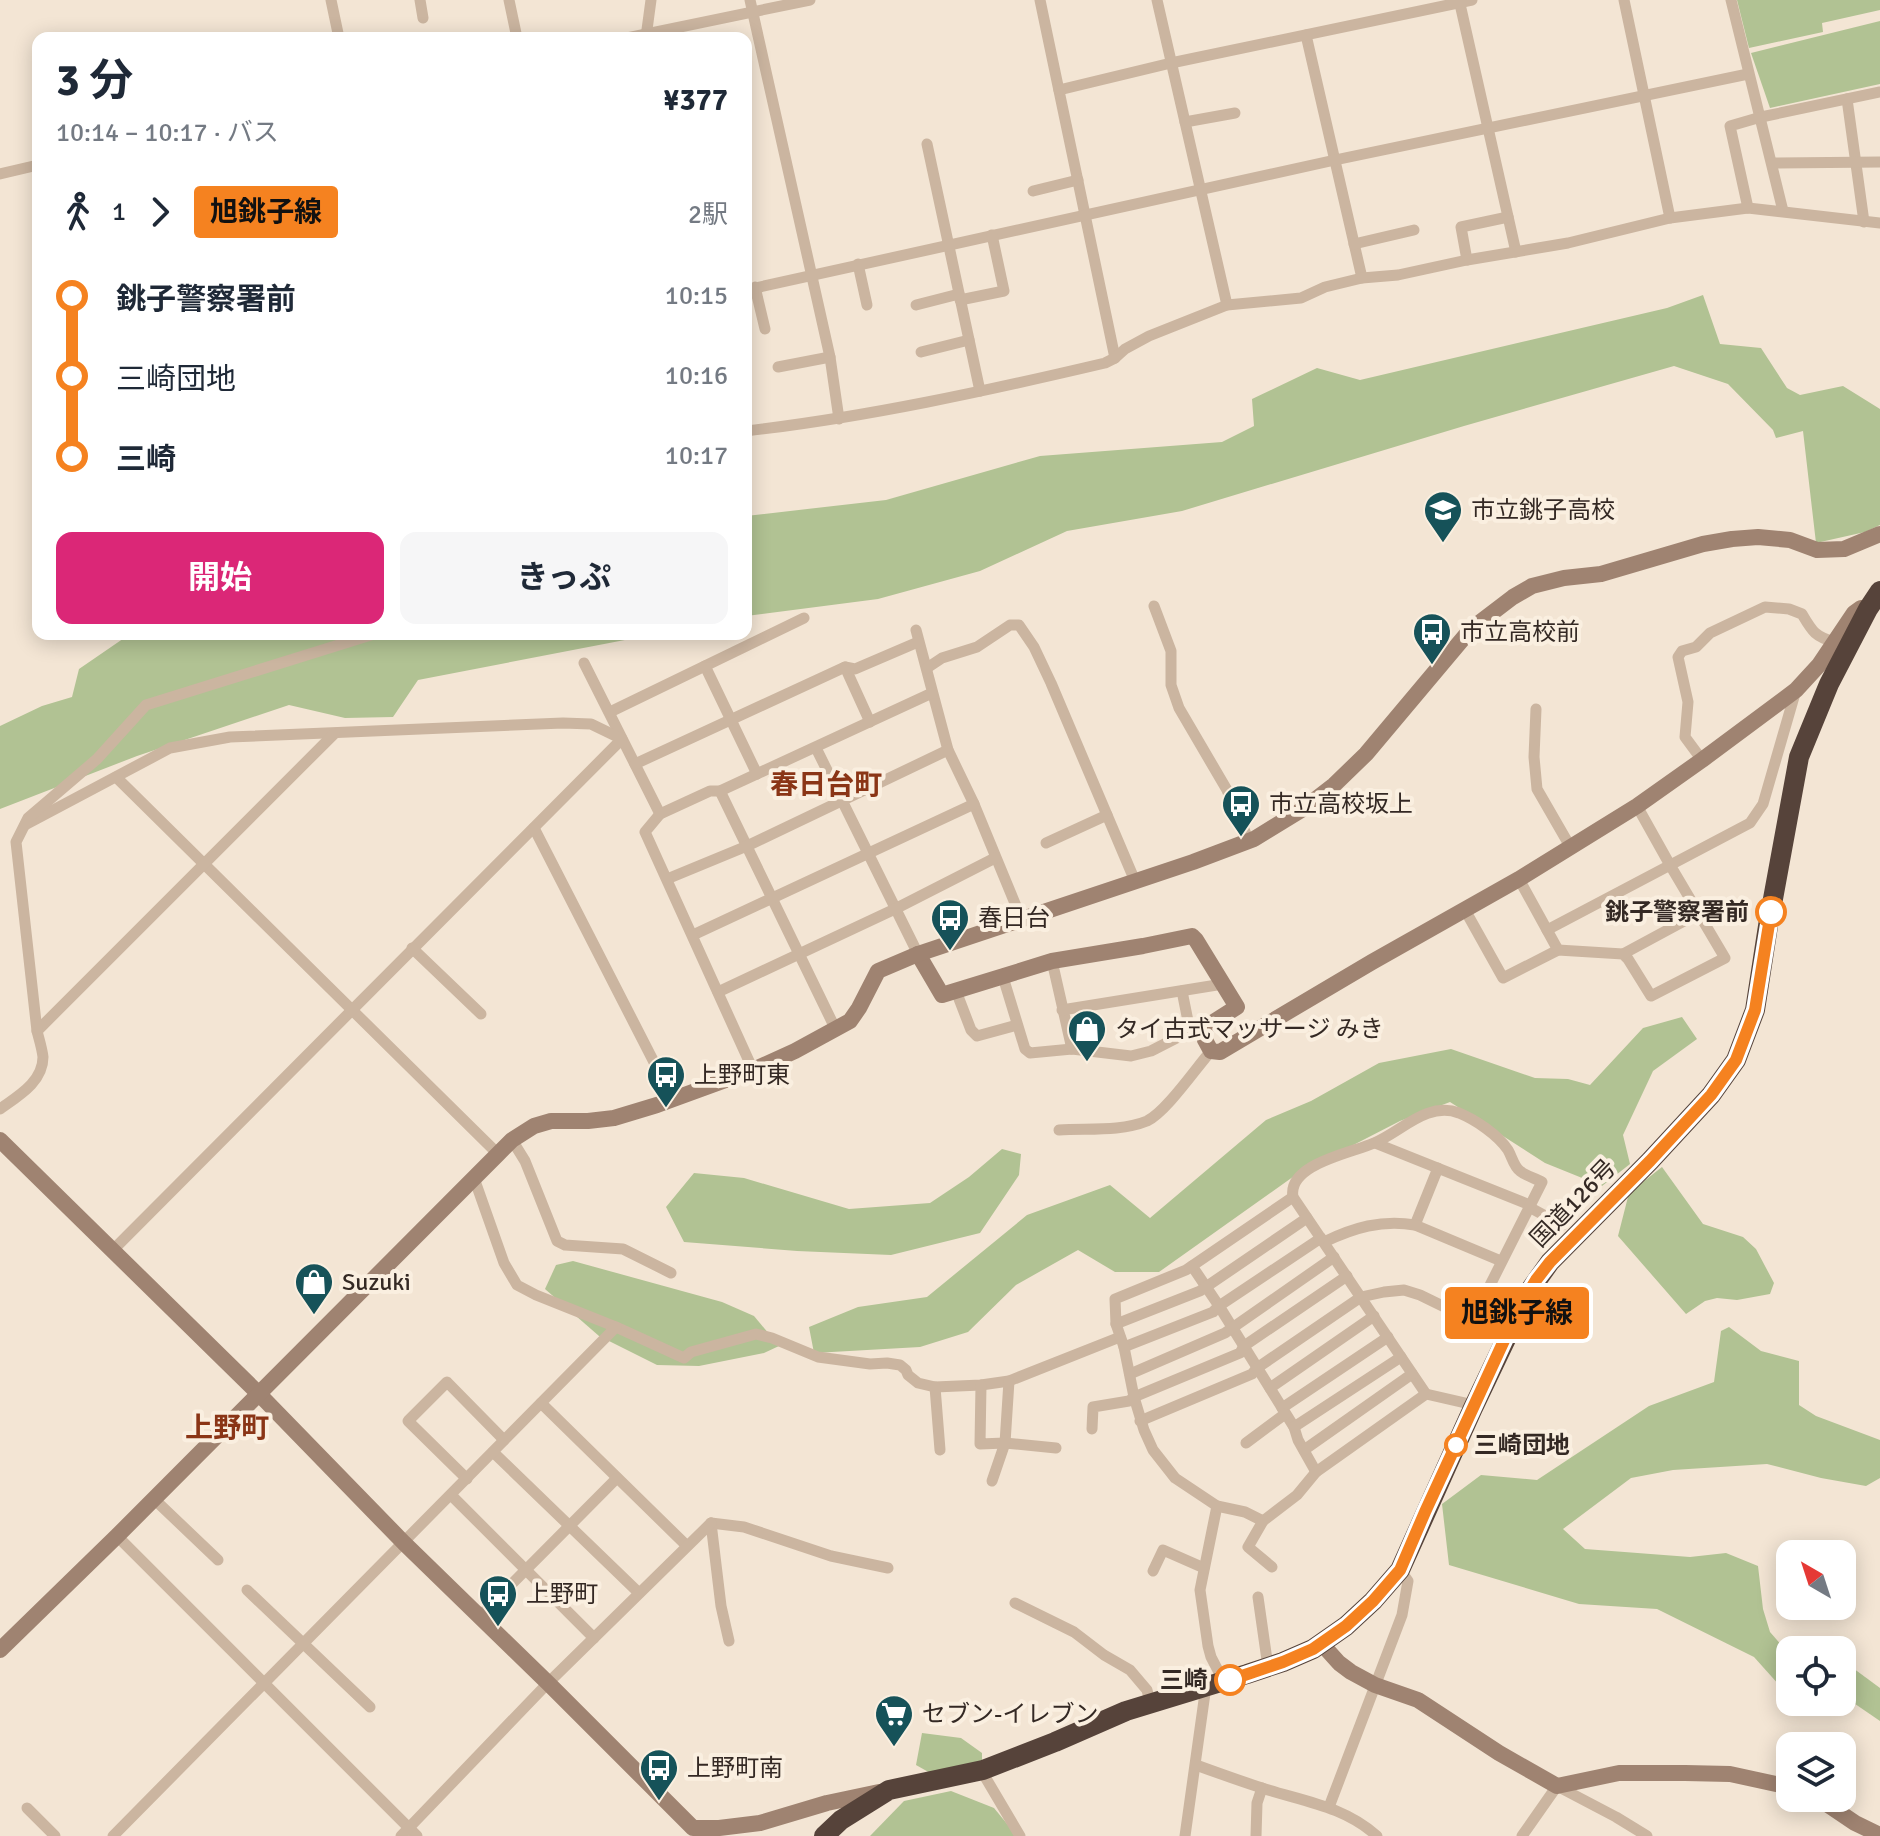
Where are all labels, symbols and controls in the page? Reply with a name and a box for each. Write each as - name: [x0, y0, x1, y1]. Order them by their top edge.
- text: 3 分: [56, 54, 133, 108]
- text: ¥377: [663, 82, 728, 119]
- text: 10:14 – 10:17 · バス: [56, 117, 279, 149]
- icon: walk: [56, 190, 100, 234]
- icon: forward: [138, 190, 182, 234]
- text: 旭銚子線: [210, 195, 322, 229]
- text: 1: [112, 196, 126, 228]
- text: 2駅: [688, 199, 728, 231]
- text: 10:15: [665, 280, 728, 312]
- text: 銚子警察署前: [116, 281, 296, 318]
- text: 10:16: [665, 360, 728, 392]
- text: 三崎団地: [116, 361, 236, 398]
- text: 10:17: [665, 440, 728, 472]
- text: 三崎: [116, 441, 176, 478]
- school or university icon: 市立銚子高校: [1422, 489, 1464, 544]
- place label: 市立銚子高校: [1471, 495, 1615, 525]
- button: 開始: [56, 532, 384, 624]
- button: きっぷ: [400, 532, 728, 624]
- bus stop icon: 市立高校前: [1411, 611, 1453, 666]
- place label: 市立高校前: [1460, 617, 1580, 647]
- district label: 春日台町: [770, 768, 882, 802]
- bus stop icon: 市立高校坂上: [1220, 783, 1262, 838]
- place label: 市立高校坂上: [1269, 789, 1413, 819]
- bus stop icon: 春日台: [929, 897, 971, 952]
- place label: 銚子警察署前: [1605, 897, 1749, 927]
- marker: 銚子警察署前: [1756, 897, 1786, 927]
- place label: 春日台: [978, 903, 1050, 933]
- shop icon: タイ古式マッサージ みき: [1066, 1008, 1108, 1063]
- place label: タイ古式マッサージ みき: [1115, 1014, 1384, 1044]
- bus stop icon: 上野町東: [645, 1054, 687, 1109]
- place label: 上野町東: [694, 1060, 790, 1090]
- street label: 国道126号: [1524, 1153, 1622, 1253]
- shop icon: Suzuki: [293, 1261, 335, 1316]
- place label: Suzuki: [342, 1267, 411, 1297]
- line badge: 旭銚子線: [1461, 1287, 1573, 1339]
- text: 旭銚子線: [1461, 1296, 1573, 1330]
- district label: 上野町: [185, 1411, 269, 1445]
- place label: 三崎団地: [1474, 1430, 1570, 1460]
- marker: 三崎団地: [1445, 1434, 1467, 1456]
- north arrow: [1776, 1540, 1856, 1620]
- map controls: [1776, 1540, 1856, 1812]
- bus stop icon: 上野町: [477, 1573, 519, 1628]
- place label: 上野町: [526, 1579, 598, 1609]
- button: locate: [1776, 1636, 1856, 1716]
- place label: 三崎: [1160, 1665, 1208, 1695]
- marker: 三崎: [1215, 1665, 1245, 1695]
- supermarket icon: セブン-イレブン: [873, 1693, 915, 1748]
- place label: セブン-イレブン: [922, 1699, 1098, 1729]
- button: layers: [1776, 1732, 1856, 1812]
- bus stop icon: 上野町南: [638, 1747, 680, 1802]
- place label: 上野町南: [687, 1753, 783, 1783]

